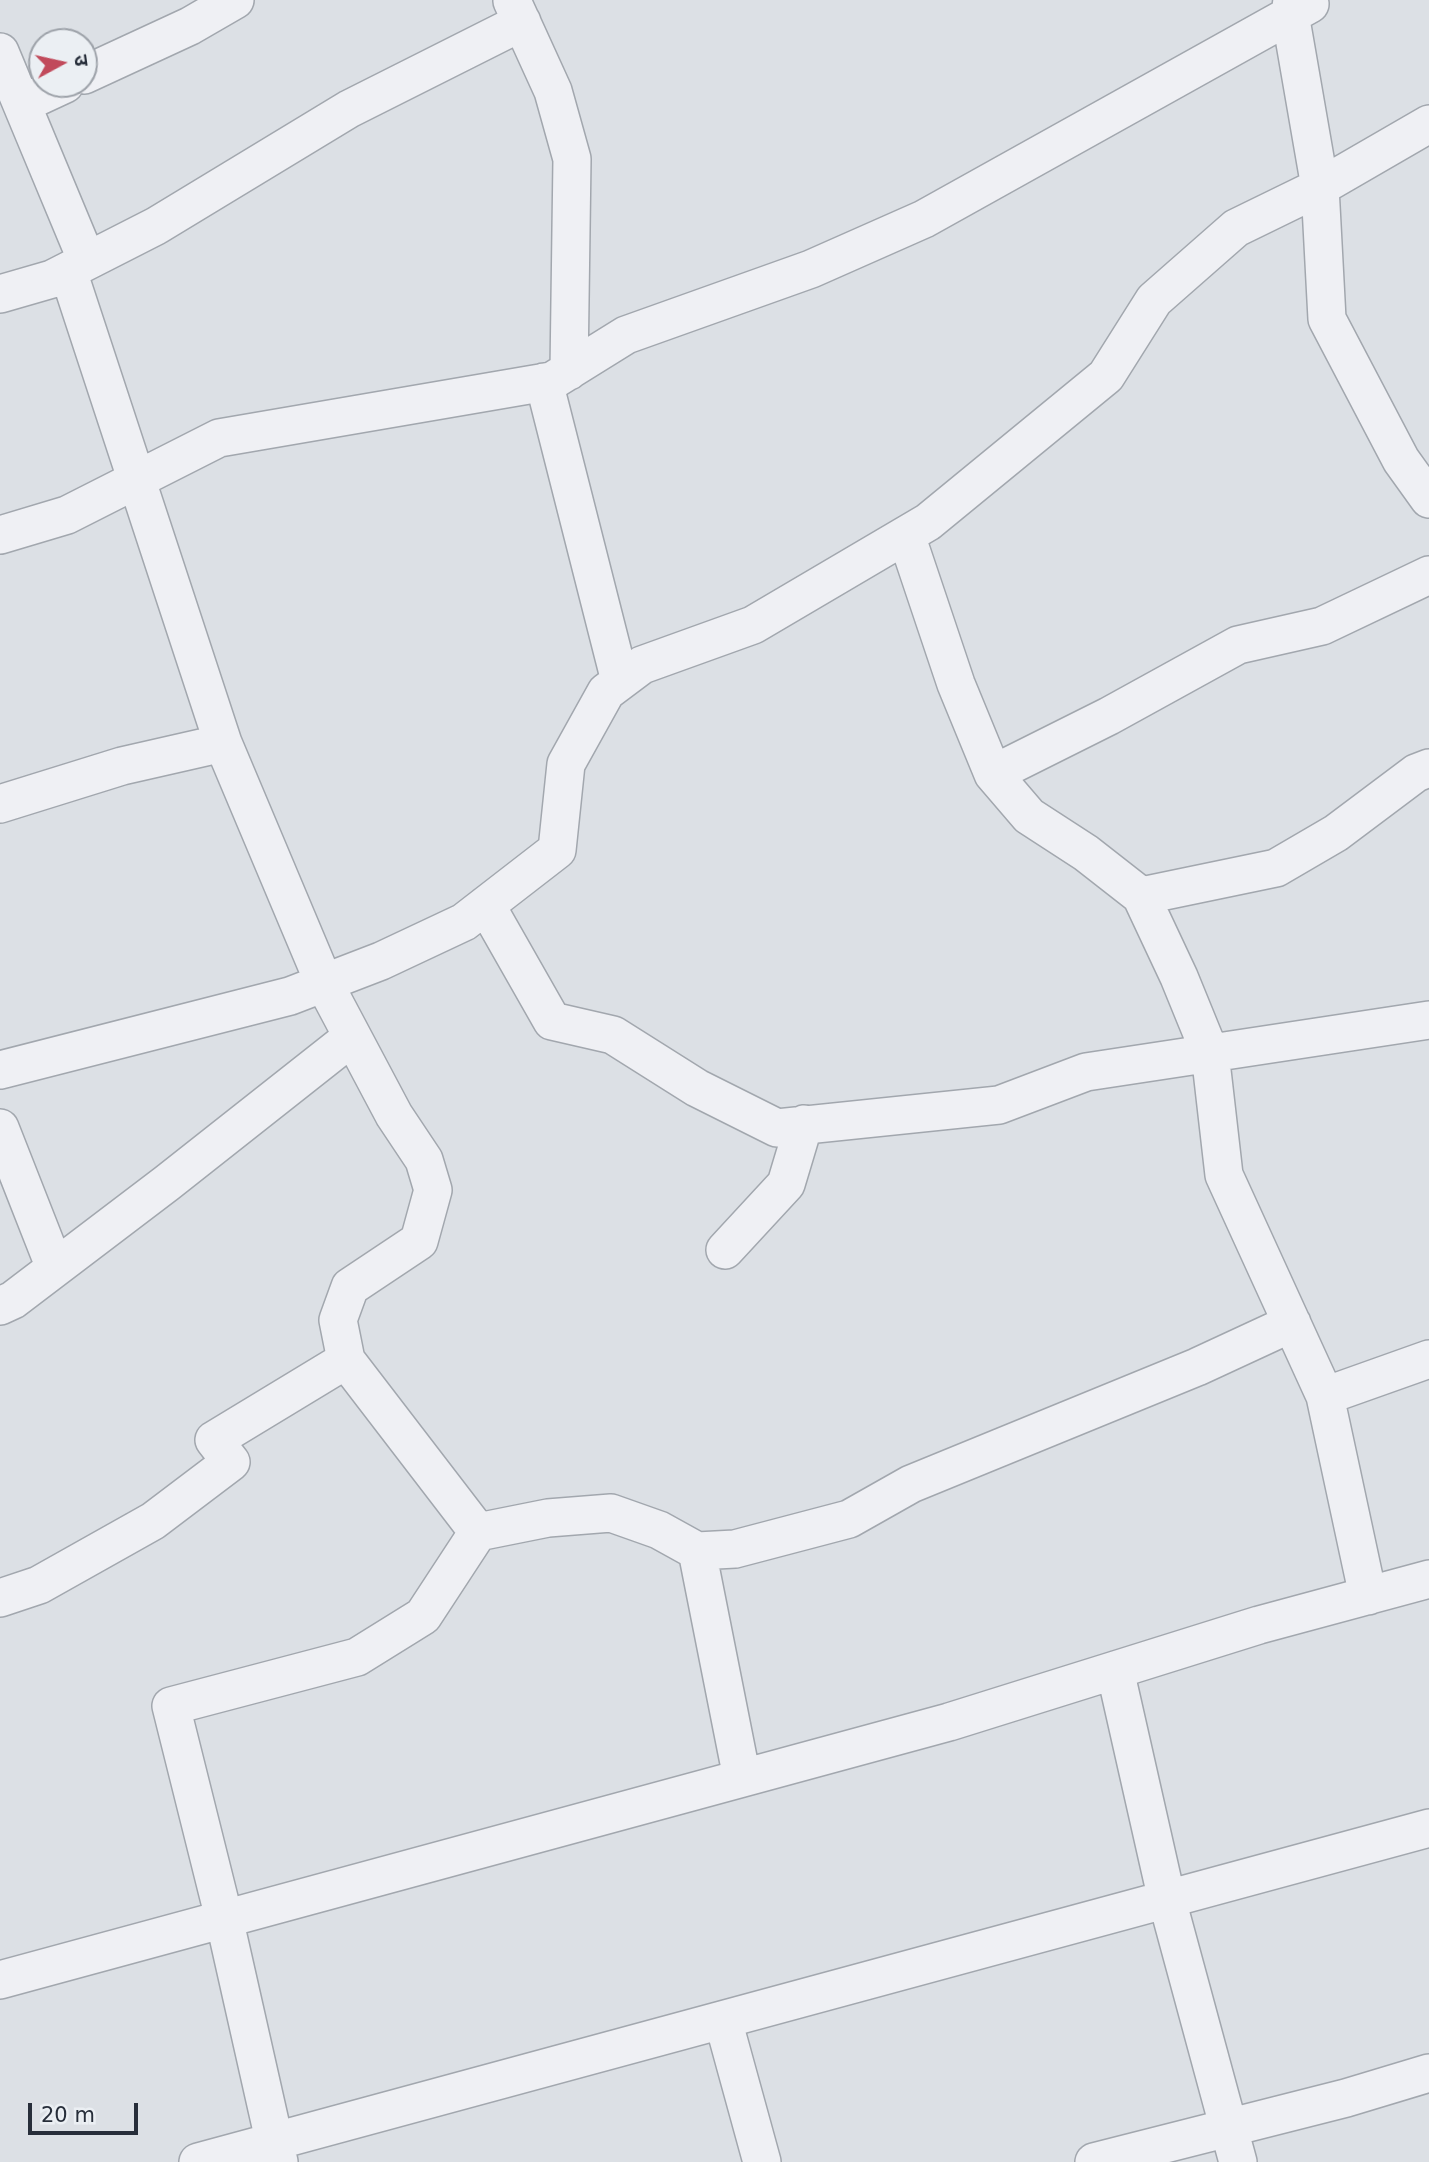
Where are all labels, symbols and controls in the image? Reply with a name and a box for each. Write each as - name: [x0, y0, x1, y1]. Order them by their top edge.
- north arrow: [28, 28, 98, 98]
- text: उ: [70, 53, 93, 67]
- scale bar: [32, 2088, 142, 2132]
- text: 20 m: [41, 2103, 95, 2127]

